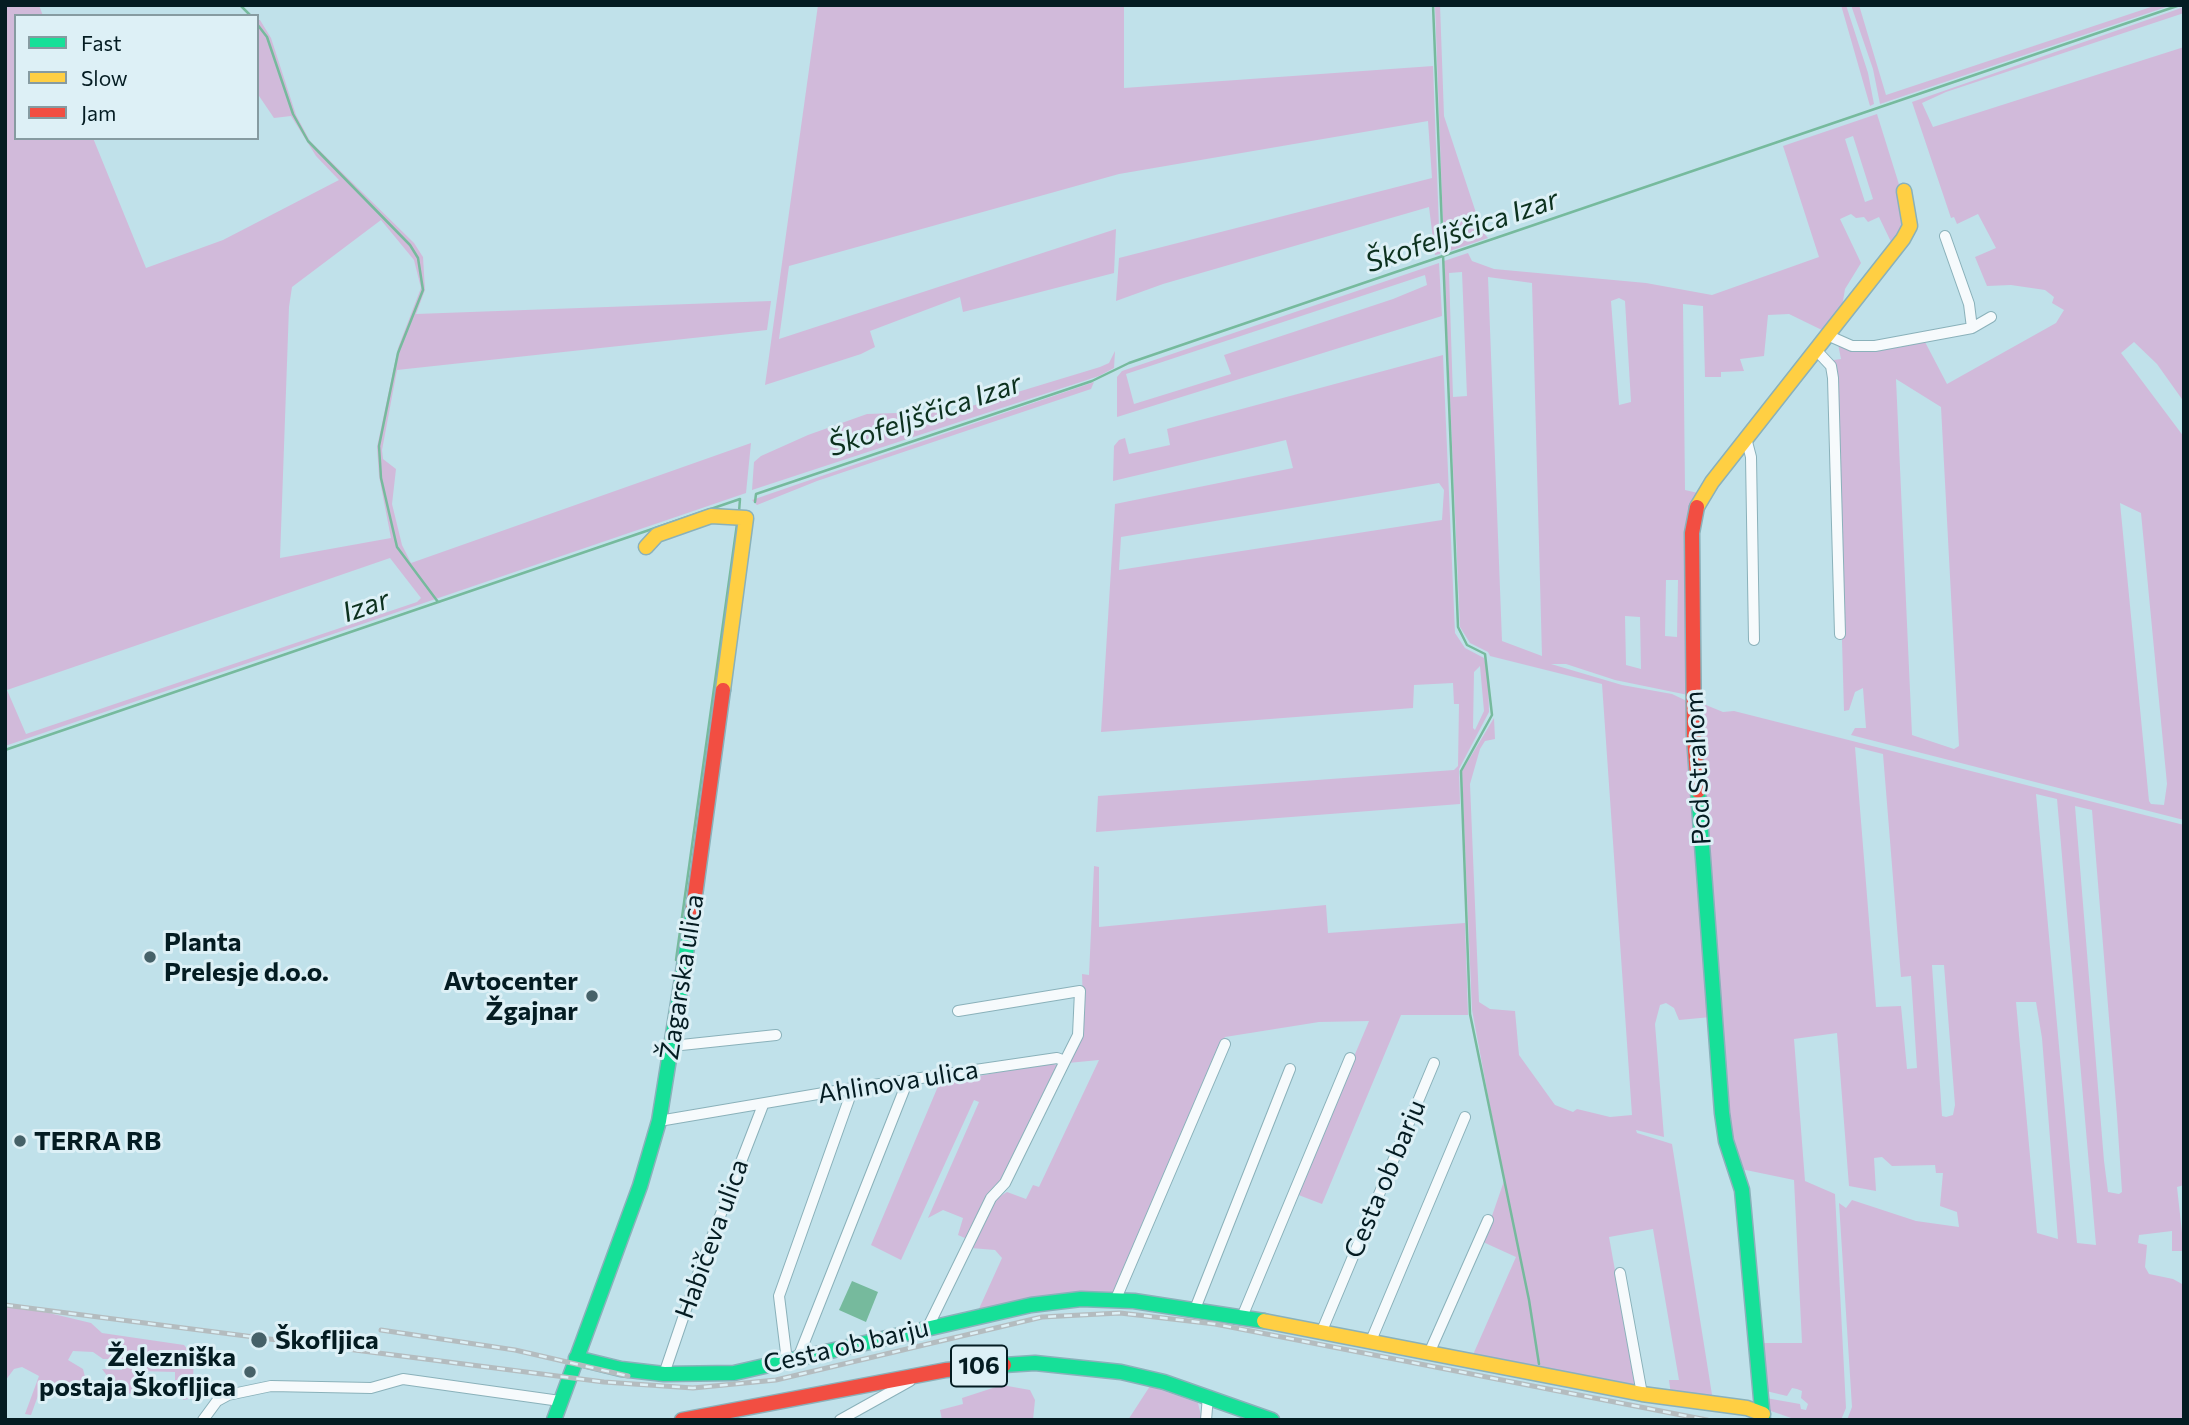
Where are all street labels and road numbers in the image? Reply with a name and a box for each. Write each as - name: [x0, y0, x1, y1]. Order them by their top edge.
- street label: Pod Strahom: [1678, 690, 1718, 846]
- street label: Žagarska ulica: [654, 892, 710, 1062]
- street label: Ahlinova ulica: [816, 1054, 980, 1110]
- street label: Cesta ob barju: [1338, 1095, 1432, 1263]
- street label: Habičeva ulica: [669, 1155, 755, 1323]
- street label: Cesta ob barju: [760, 1312, 932, 1380]
- road number: 106: [951, 1346, 1007, 1386]

